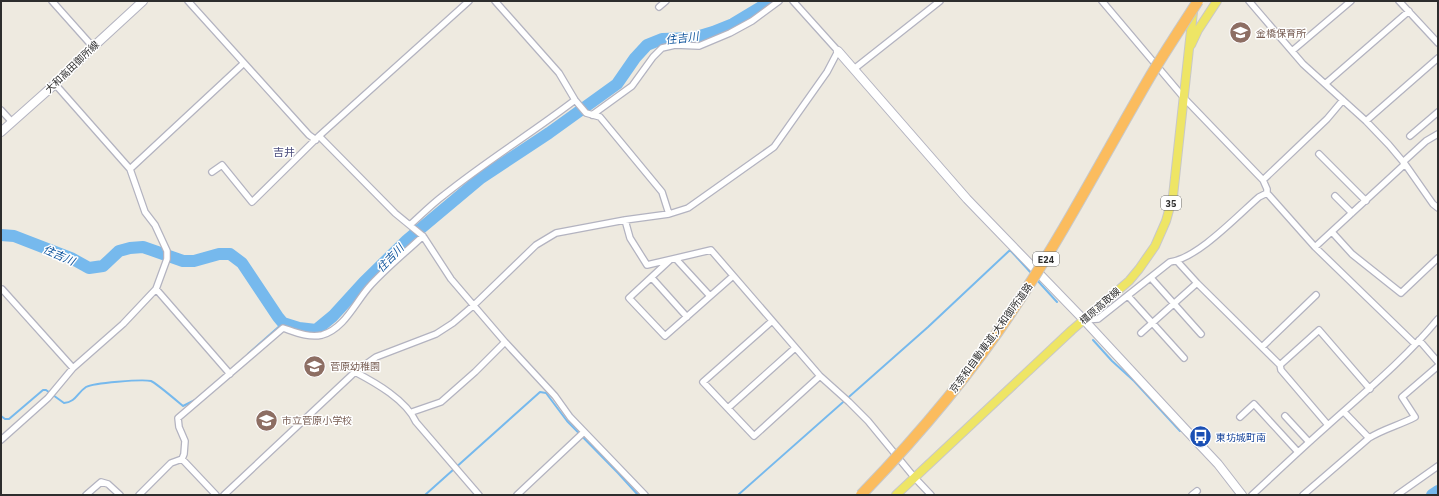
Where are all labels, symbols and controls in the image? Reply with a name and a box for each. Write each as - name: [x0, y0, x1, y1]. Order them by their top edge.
- school or university icon: 金橋保育所: [1228, 20, 1254, 46]
- place label: 金橋保育所: [1256, 27, 1306, 40]
- water label: 住吉川: [665, 29, 700, 47]
- street label: 大和高田御所線: [42, 38, 102, 96]
- district label: 吉井: [273, 145, 295, 159]
- road number: 35: [1161, 196, 1181, 210]
- water label: 住吉川: [374, 241, 407, 275]
- water label: 住吉川: [41, 242, 78, 269]
- road number: E24: [1033, 252, 1059, 266]
- street label: 京奈和自動車道;大和御所道路: [947, 280, 1035, 396]
- street label: 橿原高取線: [1077, 285, 1123, 327]
- school or university icon: 菅原幼稚園: [301, 353, 327, 379]
- place label: 菅原幼稚園: [330, 360, 380, 373]
- school or university icon: 市立菅原小学校: [253, 407, 279, 433]
- place label: 市立菅原小学校: [282, 414, 352, 427]
- bus stop icon: 東坊城町南: [1187, 424, 1213, 450]
- place label: 東坊城町南: [1216, 431, 1266, 444]

